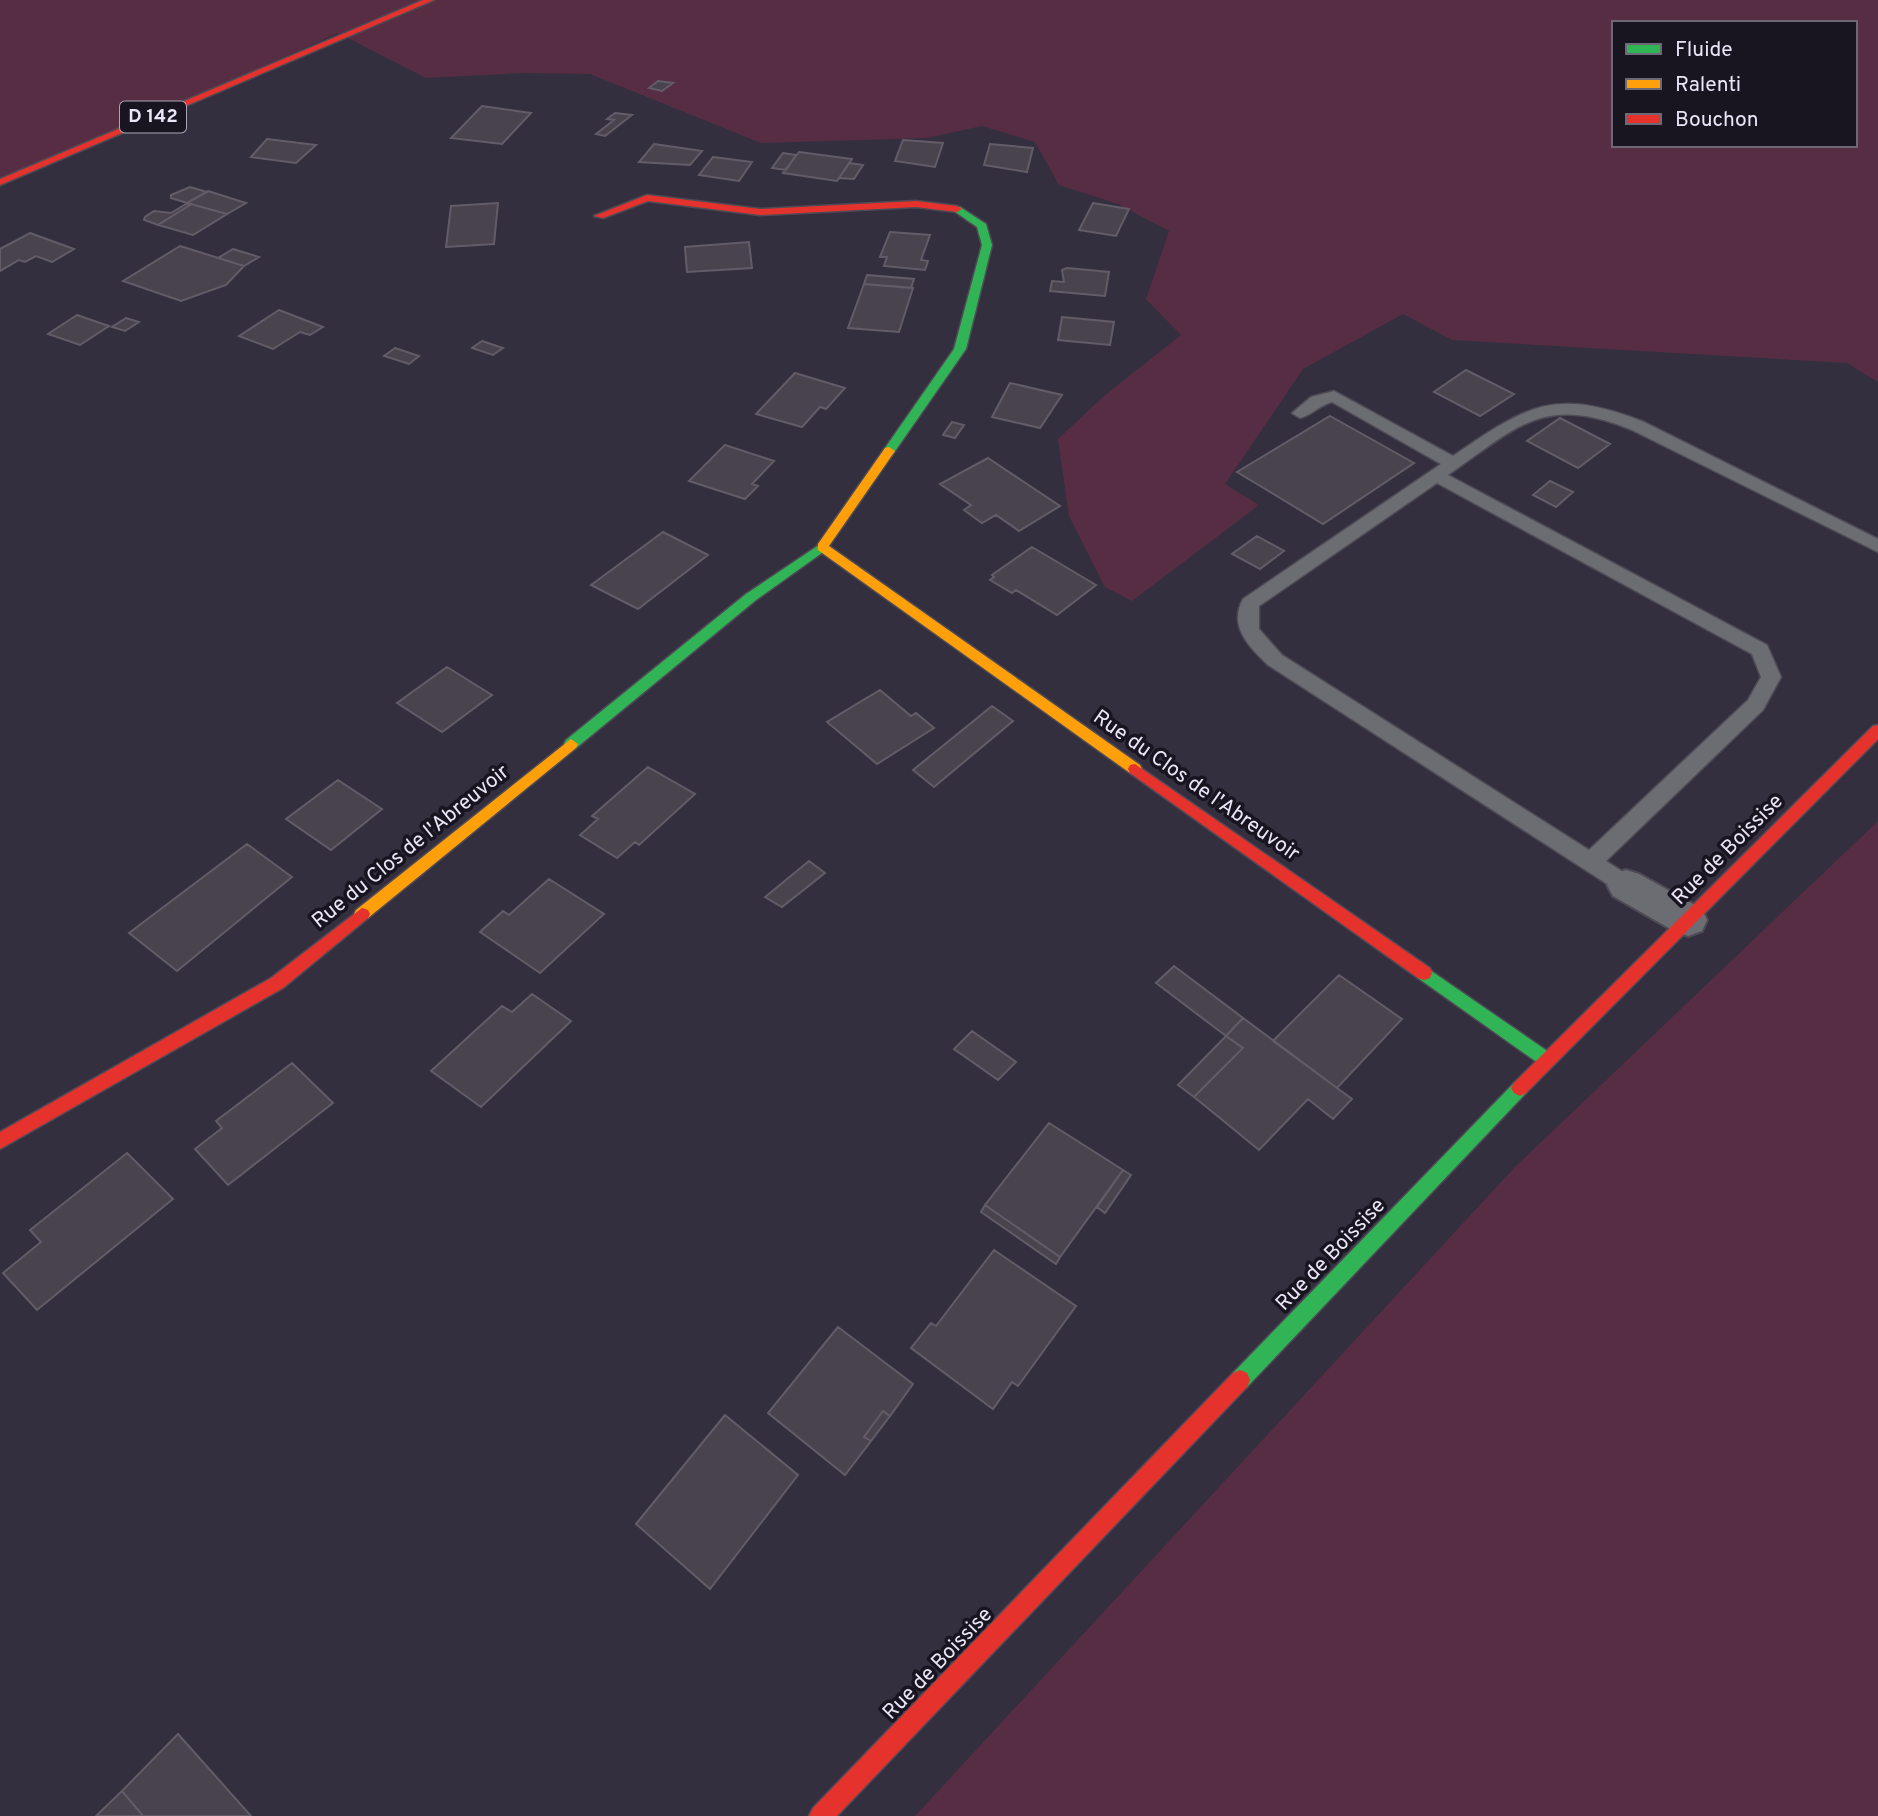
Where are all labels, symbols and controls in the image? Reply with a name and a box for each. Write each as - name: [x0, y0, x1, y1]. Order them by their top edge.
- legend: [1612, 21, 1857, 147]
- text: Fluide: [1675, 37, 1733, 64]
- text: Ralenti: [1675, 72, 1741, 99]
- road number: D 142: [120, 102, 186, 132]
- text: Bouchon: [1675, 107, 1758, 134]
- street label: Rue du Clos de l'Abreuvoir: [1087, 704, 1305, 868]
- street label: Rue du Clos de l'Abreuvoir: [307, 759, 515, 935]
- street label: Rue de Boissise: [1667, 789, 1789, 911]
- street label: Rue de Boissise: [1270, 1193, 1392, 1317]
- street label: Rue de Boissise: [877, 1602, 999, 1726]

